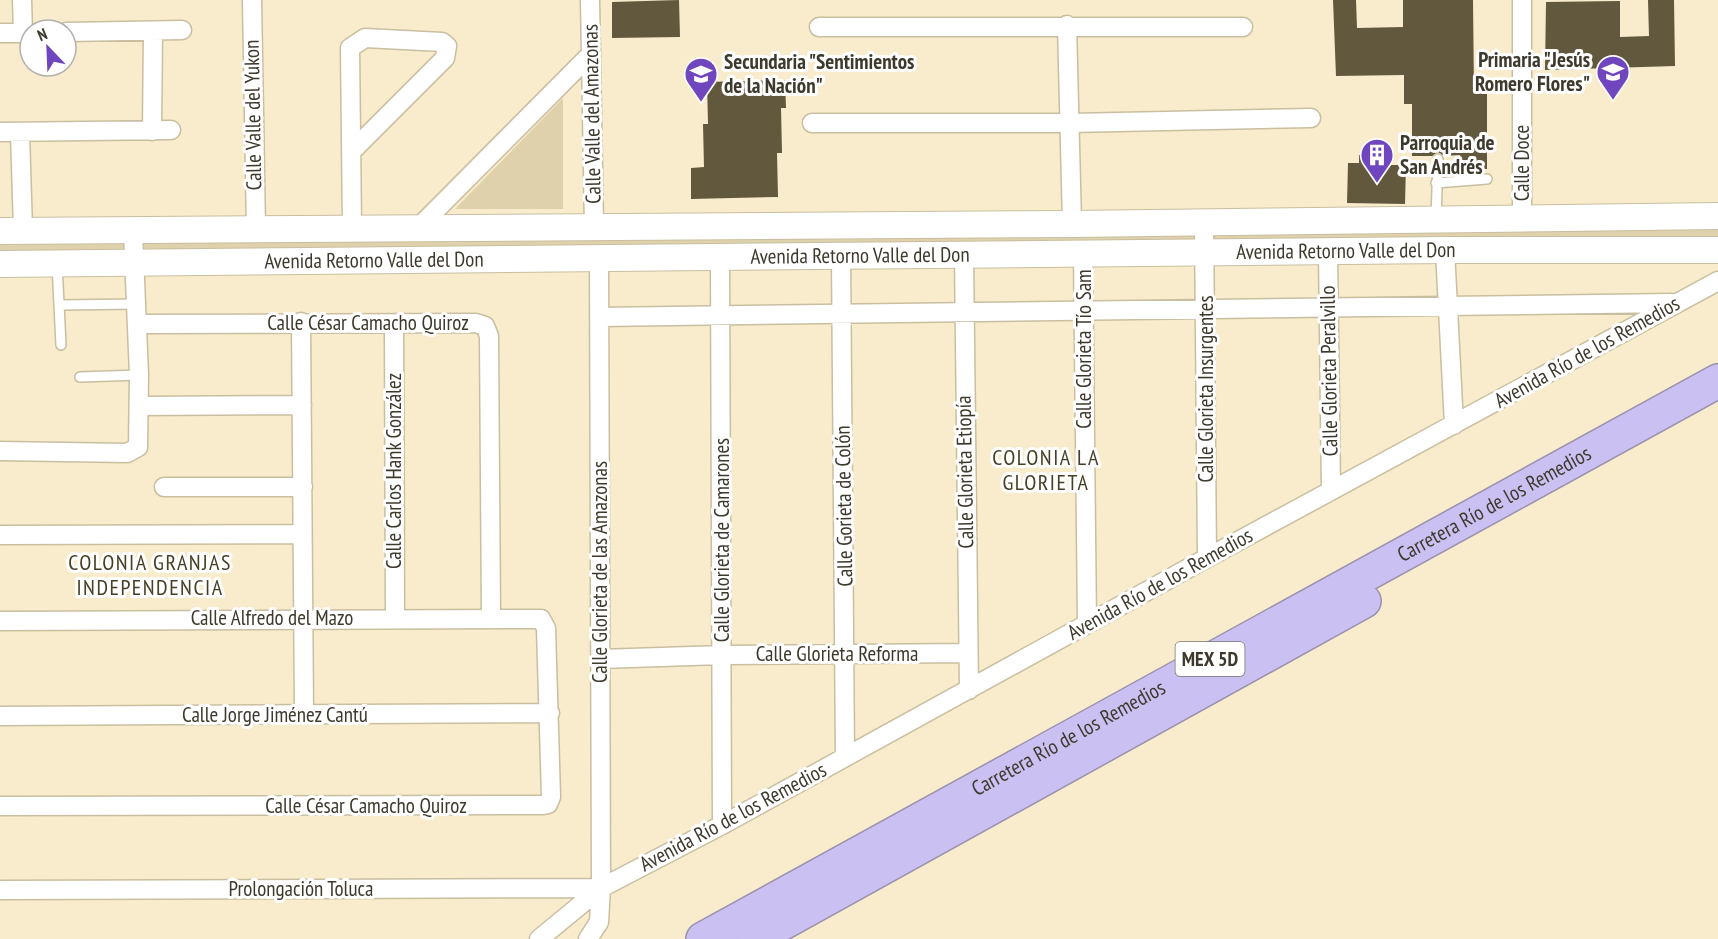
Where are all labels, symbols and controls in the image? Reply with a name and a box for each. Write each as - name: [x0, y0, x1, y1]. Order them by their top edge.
- north arrow: [18, 18, 78, 78]
- text: N: [34, 23, 50, 45]
- street label: Calle Valle del Amazonas: [576, 24, 607, 204]
- street label: Calle Valle del Yukon: [238, 39, 267, 191]
- place label: Primaria "Jesús Romero Flores": [1475, 46, 1590, 97]
- place label: Secundaria "Sentimientos de la Nación": [724, 48, 914, 99]
- school or university icon: Primaria "Jesús Romero Flores": [1595, 54, 1631, 101]
- school or university icon: Secundaria "Sentimientos de la Nación": [683, 56, 719, 103]
- street label: Calle Doce: [1508, 125, 1535, 201]
- place label: Parroquia de San Andrés: [1400, 129, 1495, 180]
- building icon: Parroquia de San Andrés: [1359, 137, 1395, 184]
- street label: Avenida Retorno Valle del Don: [1236, 236, 1456, 265]
- street label: Avenida Retorno Valle del Don: [750, 241, 970, 270]
- street label: Avenida Retorno Valle del Don: [264, 245, 484, 274]
- street label: Calle Glorieta Tío Sam: [1070, 269, 1097, 429]
- street label: Calle Glorieta Peralvillo: [1314, 285, 1343, 457]
- street label: Avenida Río de los Remedios: [1489, 289, 1684, 414]
- street label: Calle Glorieta Insurgentes: [1192, 296, 1219, 482]
- street label: Calle César Camacho Quiroz: [267, 309, 469, 336]
- street label: Calle Carlos Hank González: [380, 373, 407, 569]
- street label: Calle Glorieta Etiopía: [950, 395, 979, 549]
- street label: Calle Gorieta de Colón: [829, 425, 858, 587]
- street label: Calle Glorieta de Camarones: [708, 438, 735, 642]
- street label: Carretera Río de los Remedios: [1392, 439, 1596, 568]
- district label: COLONIA LA GLORIETA: [992, 443, 1100, 496]
- street label: Calle Glorieta de las Amazonas: [586, 461, 613, 683]
- street label: Avenida Río de los Remedios: [1062, 521, 1257, 646]
- district label: COLONIA GRANJAS INDEPENDENCIA: [68, 548, 232, 601]
- street label: Calle Alfredo del Mazo: [191, 604, 353, 631]
- street label: Calle Glorieta Reforma: [756, 640, 918, 667]
- road number: MEX 5D: [1176, 642, 1244, 676]
- street label: Carretera Río de los Remedios: [967, 674, 1170, 802]
- street label: Calle Jorge Jiménez Cantú: [182, 701, 368, 728]
- street label: Avenida Río de los Remedios: [635, 756, 831, 877]
- street label: Calle César Camacho Quiroz: [265, 792, 467, 819]
- street label: Prolongación Toluca: [229, 875, 373, 902]

